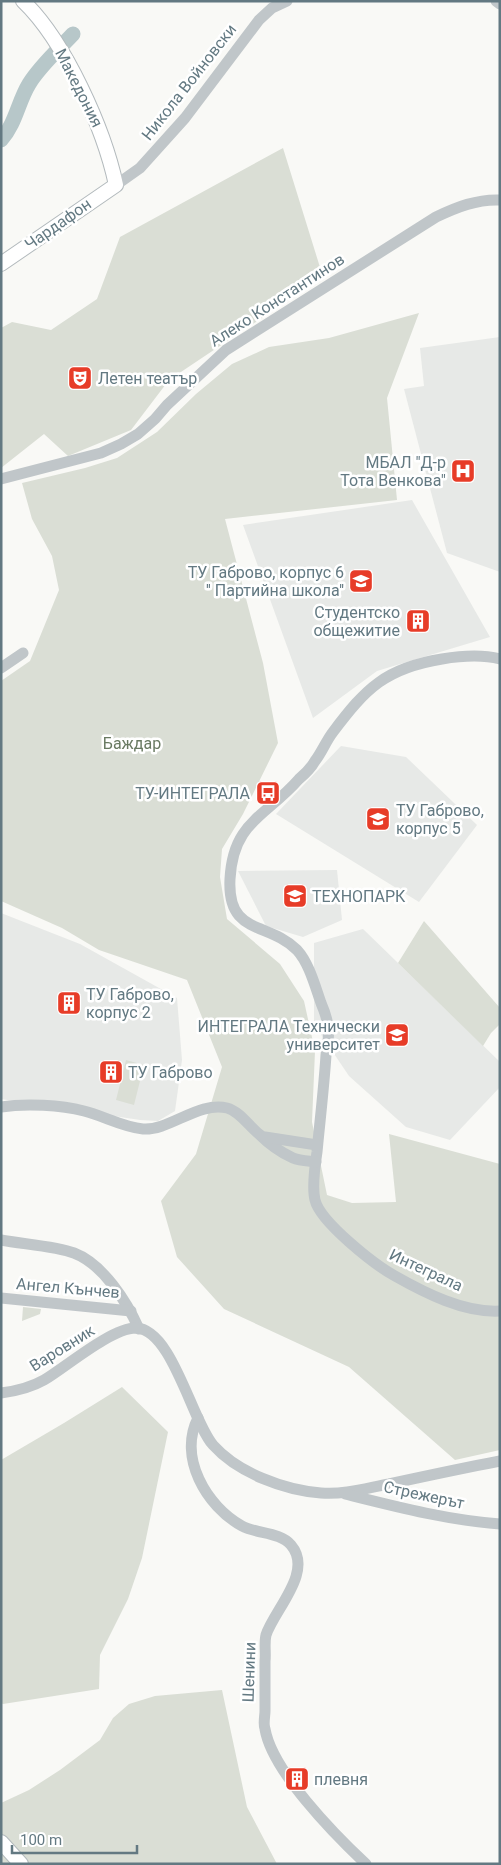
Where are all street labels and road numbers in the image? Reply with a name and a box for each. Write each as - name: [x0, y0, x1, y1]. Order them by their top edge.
- street label: Никола Войновски: [138, 20, 240, 144]
- street label: Македония: [51, 46, 107, 130]
- street label: Чардафон: [21, 194, 95, 254]
- street label: Алеко Константинов: [206, 249, 348, 351]
- street label: Интеграла: [386, 1245, 466, 1295]
- street label: Ангел Кънчев: [16, 1274, 120, 1302]
- street label: Варовник: [26, 1320, 98, 1375]
- street label: Стрежерът: [382, 1477, 466, 1513]
- street label: Шенини: [238, 1641, 260, 1703]

